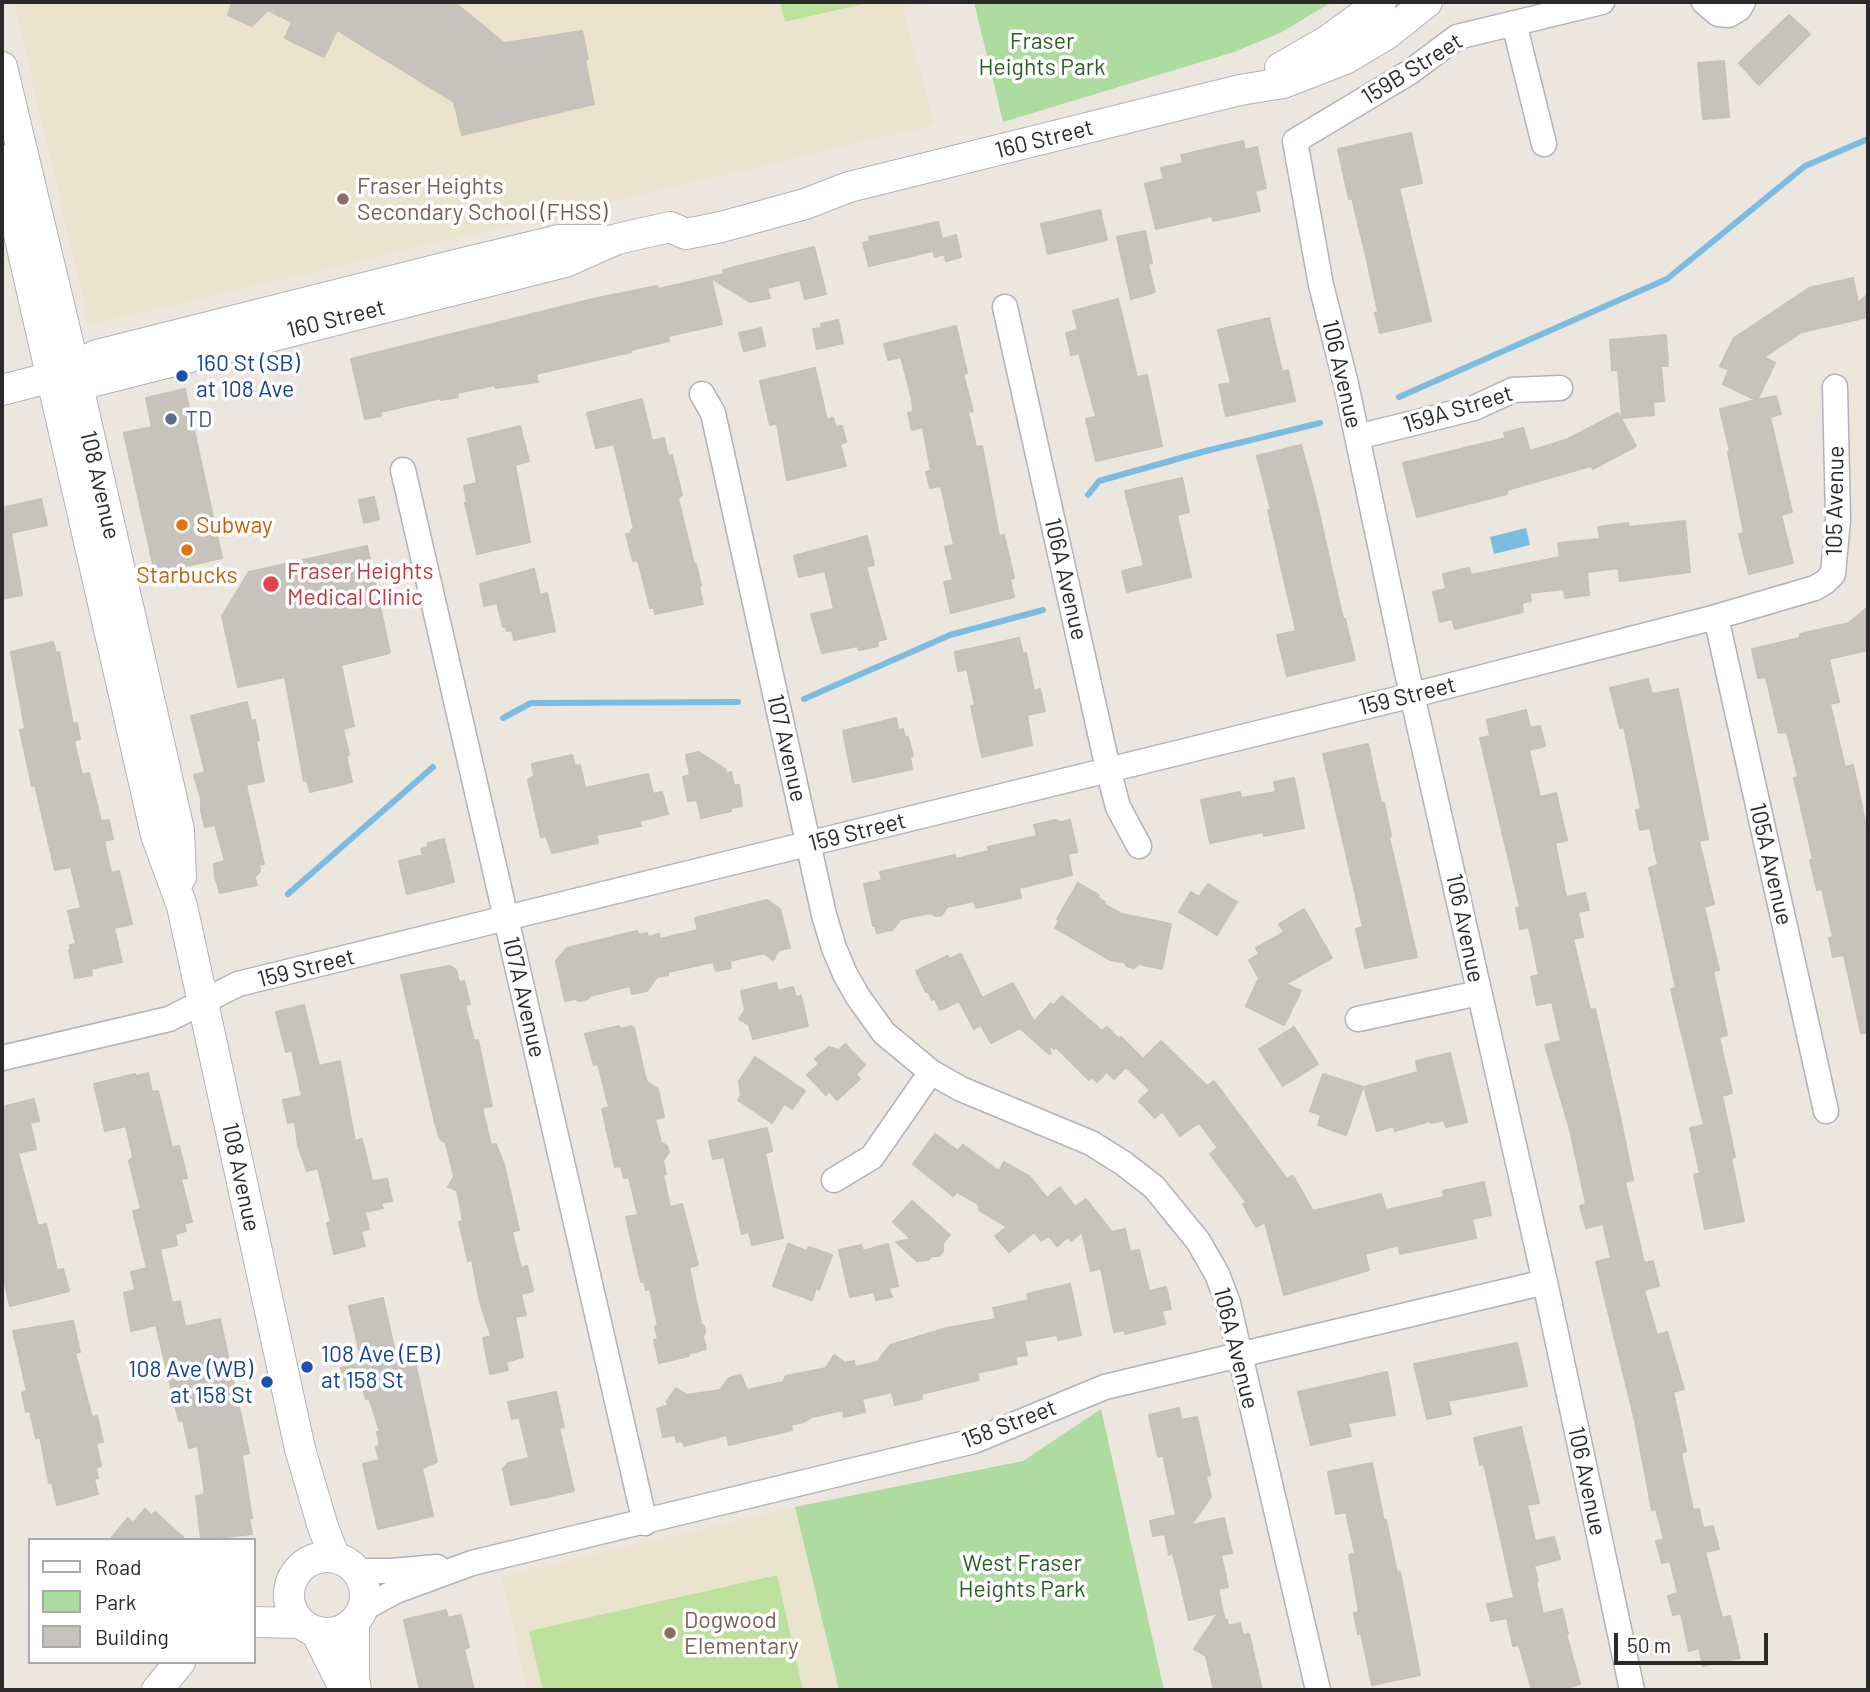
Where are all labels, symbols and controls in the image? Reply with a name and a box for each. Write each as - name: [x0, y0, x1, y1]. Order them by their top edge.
- park label: Fraser Heights Park: [978, 27, 1106, 81]
- street label: 159B Street: [1356, 27, 1468, 111]
- street label: 160 Street: [992, 113, 1096, 165]
- place label: Fraser Heights Secondary School (FHSS): [357, 172, 607, 226]
- marker: Fraser Heights Secondary School (FHSS): [335, 191, 351, 207]
- street label: 160 Street: [284, 293, 388, 345]
- street label: 106 Avenue: [1316, 317, 1368, 431]
- place label: 160 St (SB) at 108 Ave: [196, 349, 300, 403]
- marker: 160 St (SB) at 108 Ave: [174, 368, 190, 384]
- street label: 159A Street: [1400, 379, 1516, 439]
- place label: TD: [185, 405, 212, 433]
- marker: TD: [163, 411, 179, 427]
- street label: 108 Avenue: [74, 428, 126, 542]
- street label: 105 Avenue: [1820, 445, 1850, 557]
- place label: Subway: [196, 511, 273, 539]
- street label: 106A Avenue: [1039, 515, 1093, 643]
- marker: Subway: [174, 517, 190, 533]
- marker: Starbucks: [179, 542, 195, 558]
- place label: Fraser Heights Medical Clinic: [287, 557, 433, 611]
- place label: Starbucks: [136, 561, 238, 589]
- marker: Fraser Heights Medical Clinic: [261, 574, 281, 594]
- street label: 159 Street: [1356, 671, 1458, 721]
- street label: 107 Avenue: [761, 691, 813, 805]
- street label: 105A Avenue: [1744, 800, 1798, 928]
- street label: 159 Street: [806, 807, 908, 857]
- street label: 106 Avenue: [1440, 871, 1490, 985]
- street label: 107A Avenue: [497, 934, 551, 1060]
- street label: 159 Street: [255, 943, 357, 993]
- street label: 108 Avenue: [216, 1120, 266, 1234]
- street label: 106A Avenue: [1208, 1284, 1264, 1412]
- place label: 108 Ave (EB) at 158 St: [321, 1340, 440, 1394]
- place label: 108 Ave (WB) at 158 St: [128, 1355, 253, 1409]
- marker: 108 Ave (EB) at 158 St: [299, 1359, 315, 1375]
- marker: 108 Ave (WB) at 158 St: [259, 1374, 275, 1390]
- street label: 158 Street: [958, 1393, 1060, 1455]
- street label: 106 Avenue: [1562, 1424, 1612, 1538]
- legend: [28, 1538, 256, 1664]
- park label: West Fraser Heights Park: [958, 1549, 1086, 1603]
- text: Road: [95, 1554, 141, 1579]
- text: Park: [95, 1589, 136, 1614]
- place label: Dogwood Elementary: [684, 1606, 799, 1660]
- scale bar: [1618, 1618, 1772, 1662]
- text: Building: [95, 1624, 169, 1649]
- marker: Dogwood Elementary: [662, 1625, 678, 1641]
- text: 50 m: [1627, 1632, 1671, 1657]

